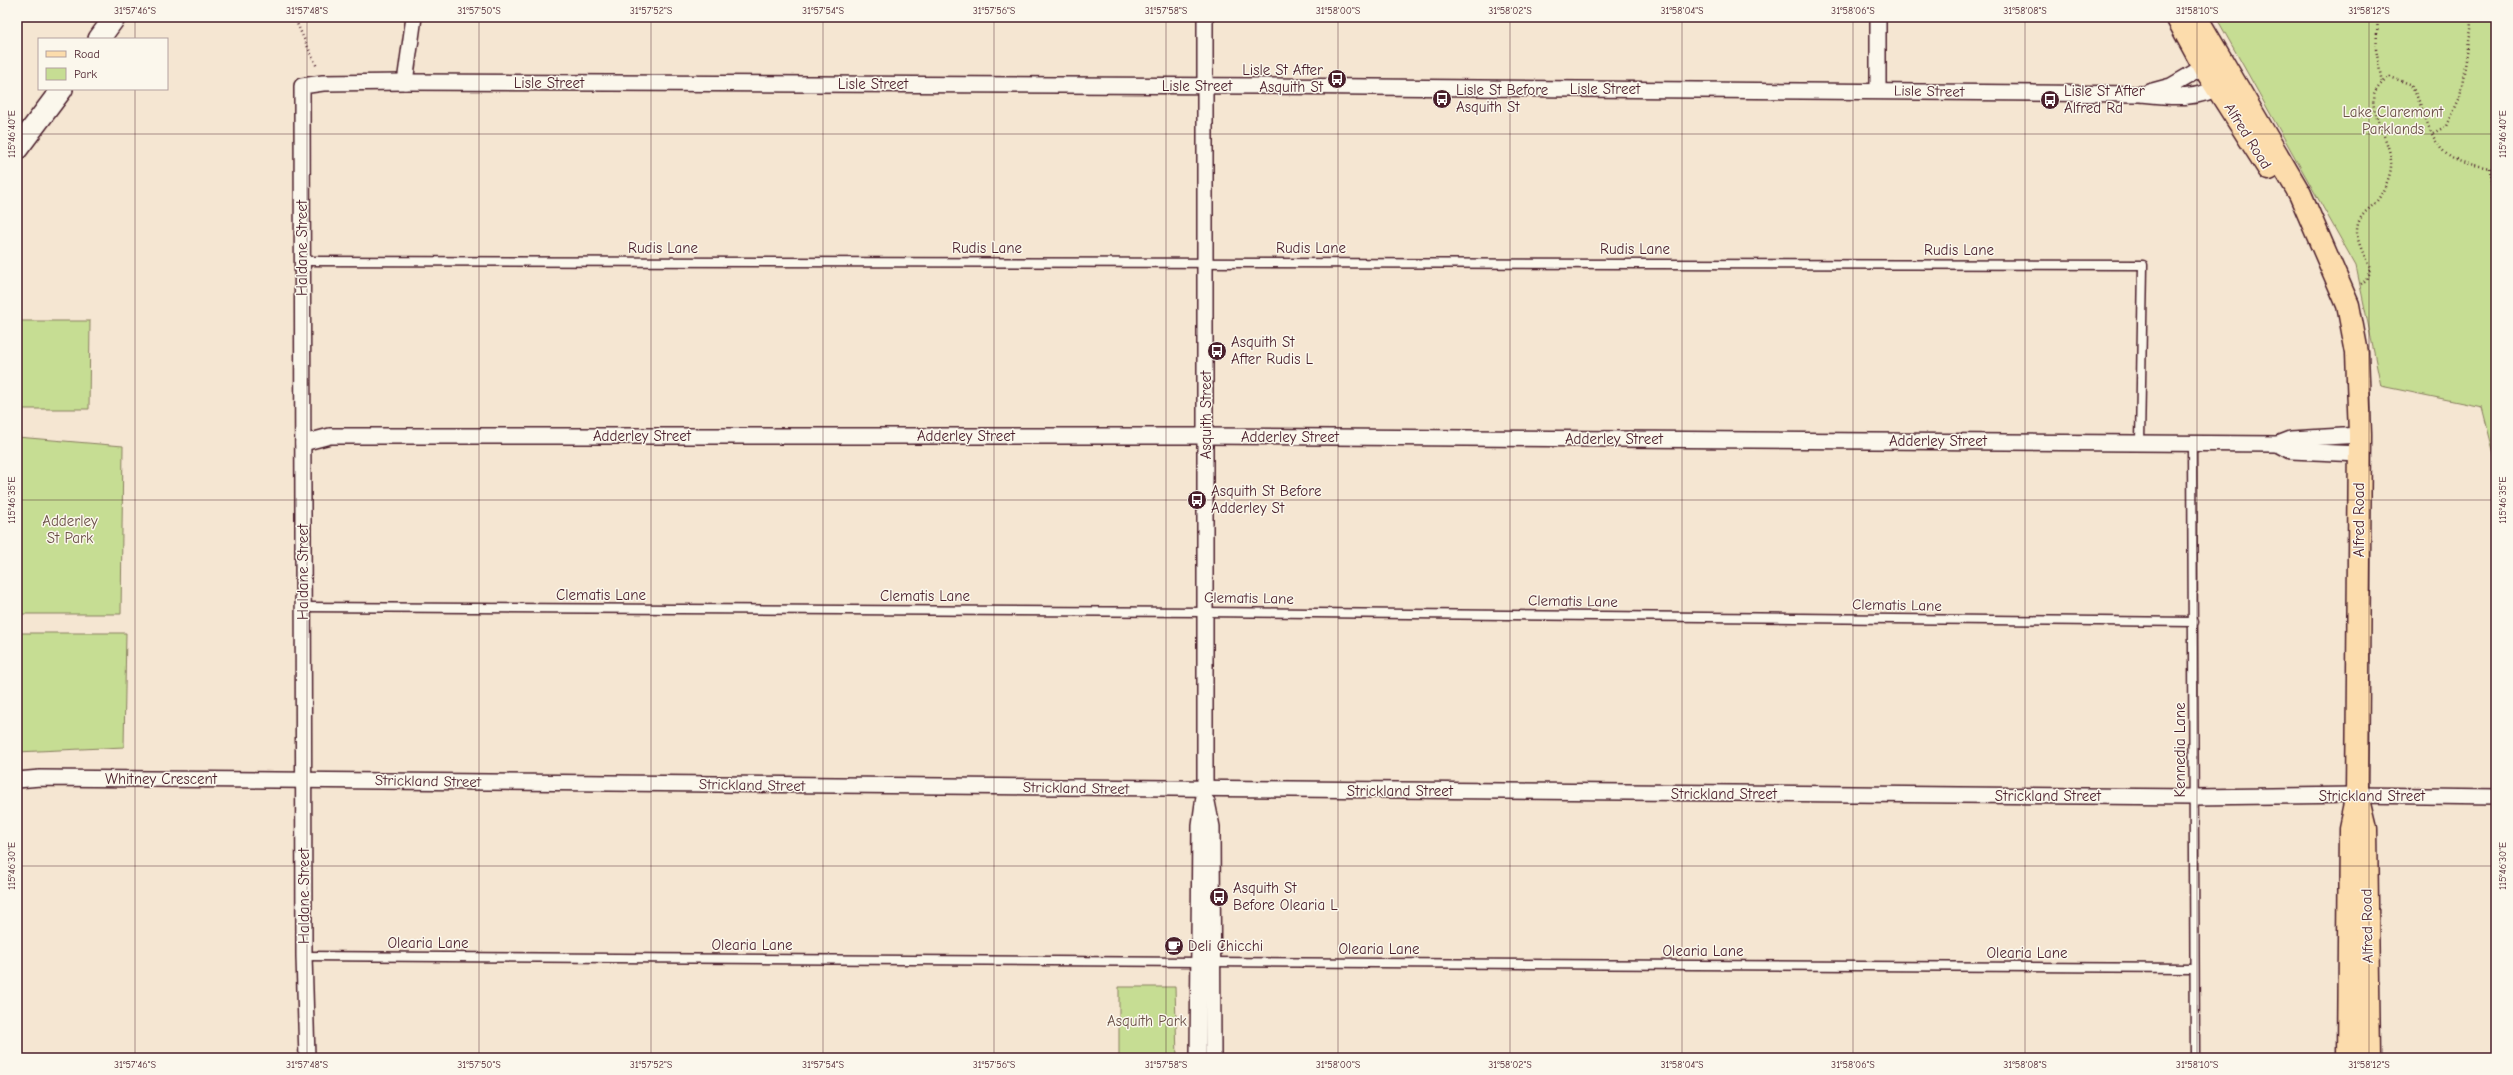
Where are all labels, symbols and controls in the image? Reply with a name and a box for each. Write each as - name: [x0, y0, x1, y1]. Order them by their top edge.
- text: 31°57'46"S: [114, 5, 157, 17]
- text: 31°57'48"S: [286, 5, 328, 17]
- text: 31°57'50"S: [457, 5, 501, 17]
- text: 31°57'52"S: [630, 5, 673, 17]
- text: 31°57'54"S: [802, 5, 845, 17]
- text: 31°57'56"S: [973, 5, 1016, 17]
- text: 31°57'58"S: [1145, 5, 1188, 17]
- text: 31°58'00"S: [1316, 5, 1361, 17]
- text: 31°58'02"S: [1488, 5, 1532, 17]
- text: 31°58'04"S: [1660, 5, 1704, 17]
- text: 31°58'06"S: [1831, 5, 1875, 17]
- text: 31°58'08"S: [2003, 5, 2047, 17]
- text: 31°58'10"S: [2176, 5, 2219, 17]
- text: 31°58'12"S: [2348, 5, 2390, 17]
- legend: [38, 38, 168, 90]
- text: Road: [74, 47, 100, 61]
- place label: Lisle St After Asquith St: [1242, 61, 1324, 96]
- text: Park: [74, 67, 97, 81]
- bus stop icon: Lisle St After Asquith St: [1326, 68, 1348, 90]
- street label: Lisle Street: [514, 74, 585, 92]
- street label: Lisle Street: [838, 75, 909, 93]
- street label: Lisle Street: [1162, 77, 1233, 95]
- street label: Lisle Street: [1570, 80, 1641, 98]
- place label: Lisle St Before Asquith St: [1456, 81, 1549, 116]
- street label: Lisle Street: [1894, 81, 1965, 101]
- place label: Lisle St After Alfred Rd: [2064, 82, 2145, 117]
- bus stop icon: Lisle St Before Asquith St: [1431, 88, 1453, 110]
- bus stop icon: Lisle St After Alfred Rd: [2039, 89, 2061, 111]
- street label: Alfred Road: [2221, 100, 2275, 172]
- park label: Lake Claremont Parklands: [2343, 103, 2444, 138]
- text: 115°46'40"E: [6, 110, 18, 158]
- text: 115°46'40"E: [2497, 110, 2509, 158]
- street label: Haldane Street: [293, 199, 311, 296]
- street label: Rudis Lane: [628, 239, 698, 257]
- street label: Rudis Lane: [952, 239, 1022, 257]
- street label: Rudis Lane: [1276, 239, 1346, 257]
- street label: Rudis Lane: [1600, 240, 1670, 258]
- street label: Rudis Lane: [1924, 241, 1994, 259]
- place label: Asquith St After Rudis L: [1231, 333, 1313, 368]
- bus stop icon: Asquith St After Rudis L: [1206, 340, 1228, 362]
- street label: Asquith Street: [1197, 370, 1215, 459]
- street label: Adderley Street: [593, 427, 692, 445]
- street label: Adderley Street: [917, 427, 1016, 445]
- street label: Adderley Street: [1241, 428, 1340, 446]
- street label: Adderley Street: [1565, 430, 1664, 448]
- street label: Adderley Street: [1889, 432, 1988, 450]
- text: 115°46'35"E: [6, 476, 18, 524]
- text: 115°46'35"E: [2497, 476, 2509, 524]
- place label: Asquith St Before Adderley St: [1211, 482, 1322, 517]
- street label: Alfred Road: [2350, 483, 2368, 557]
- bus stop icon: Asquith St Before Adderley St: [1186, 489, 1208, 511]
- park label: Adderley St Park: [42, 512, 98, 547]
- street label: Haldane Street: [294, 523, 312, 620]
- street label: Clematis Lane: [556, 586, 646, 604]
- street label: Clematis Lane: [880, 587, 970, 605]
- street label: Clematis Lane: [1204, 588, 1295, 608]
- street label: Clematis Lane: [1528, 591, 1619, 611]
- street label: Clematis Lane: [1852, 595, 1943, 615]
- street label: Kennedia Lane: [2171, 702, 2189, 797]
- street label: Whitney Crescent: [105, 770, 218, 788]
- street label: Strickland Street: [375, 771, 482, 791]
- street label: Strickland Street: [699, 775, 806, 795]
- street label: Strickland Street: [1023, 778, 1130, 798]
- street label: Strickland Street: [1347, 782, 1454, 800]
- street label: Strickland Street: [1671, 785, 1778, 803]
- street label: Strickland Street: [1995, 787, 2102, 805]
- street label: Strickland Street: [2319, 787, 2426, 805]
- text: 115°46'30"E: [6, 842, 18, 890]
- text: 115°46'30"E: [2497, 842, 2509, 890]
- street label: Haldane Street: [295, 847, 313, 944]
- place label: Asquith St Before Olearia L: [1233, 879, 1338, 914]
- bus stop icon: Asquith St Before Olearia L: [1208, 886, 1230, 908]
- street label: Alfred Road: [2357, 888, 2377, 964]
- street label: Olearia Lane: [387, 934, 469, 952]
- cafe icon: Deli Chicchi: [1163, 935, 1185, 957]
- street label: Olearia Lane: [711, 936, 793, 954]
- place label: Deli Chicchi: [1188, 937, 1263, 955]
- street label: Olearia Lane: [1338, 940, 1420, 958]
- street label: Olearia Lane: [1662, 942, 1744, 960]
- street label: Olearia Lane: [1986, 944, 2068, 962]
- park label: Asquith Park: [1107, 1012, 1188, 1030]
- text: 31°57'46"S: [114, 1059, 157, 1071]
- text: 31°57'48"S: [286, 1059, 328, 1071]
- text: 31°57'50"S: [457, 1059, 501, 1071]
- text: 31°57'52"S: [630, 1059, 673, 1071]
- text: 31°57'54"S: [802, 1059, 845, 1071]
- text: 31°57'56"S: [973, 1059, 1016, 1071]
- text: 31°57'58"S: [1145, 1059, 1188, 1071]
- text: 31°58'00"S: [1316, 1059, 1361, 1071]
- text: 31°58'02"S: [1488, 1059, 1532, 1071]
- text: 31°58'04"S: [1660, 1059, 1704, 1071]
- text: 31°58'06"S: [1831, 1059, 1875, 1071]
- text: 31°58'08"S: [2003, 1059, 2047, 1071]
- text: 31°58'10"S: [2176, 1059, 2219, 1071]
- text: 31°58'12"S: [2348, 1059, 2390, 1071]

